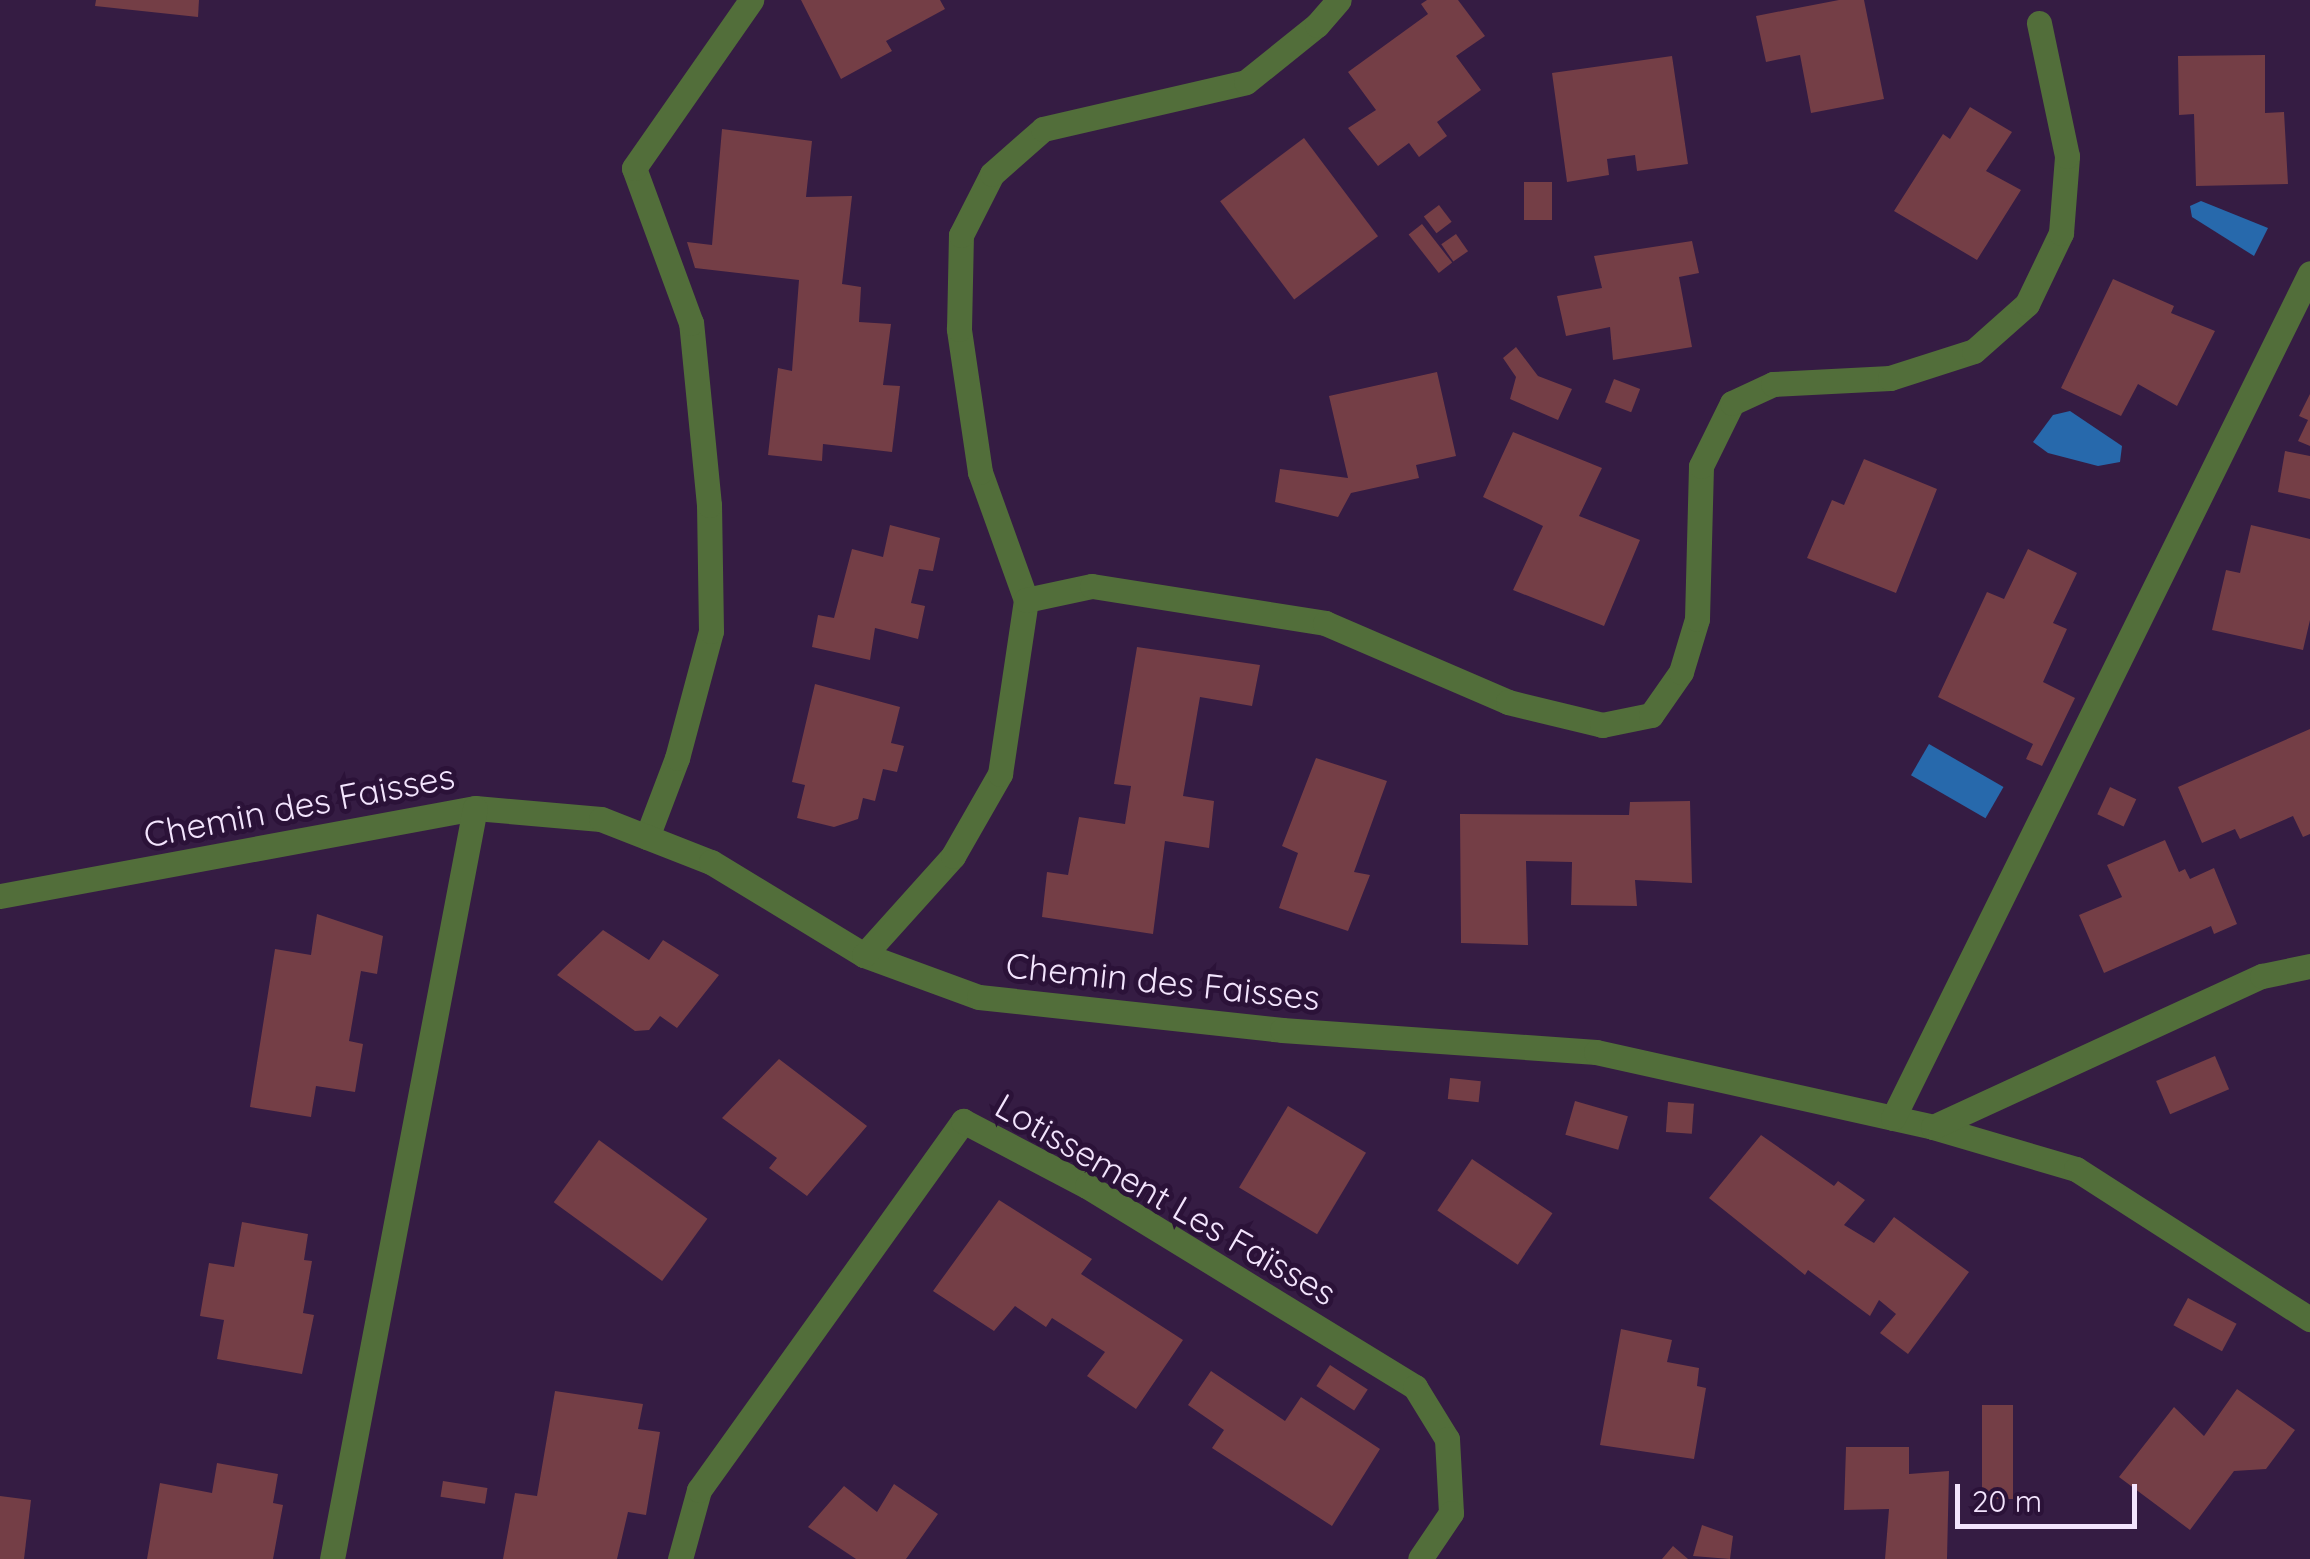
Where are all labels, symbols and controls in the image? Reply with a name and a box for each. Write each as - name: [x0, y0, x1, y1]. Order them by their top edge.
- street label: Chemin des Faisses: [140, 754, 458, 856]
- street label: Chemin des Faisses: [1004, 944, 1322, 1018]
- street label: Lotissement Les Faïsses: [988, 1084, 1344, 1314]
- scale bar: [1960, 1464, 2142, 1526]
- text: 20 m: [1972, 1482, 2042, 1520]

